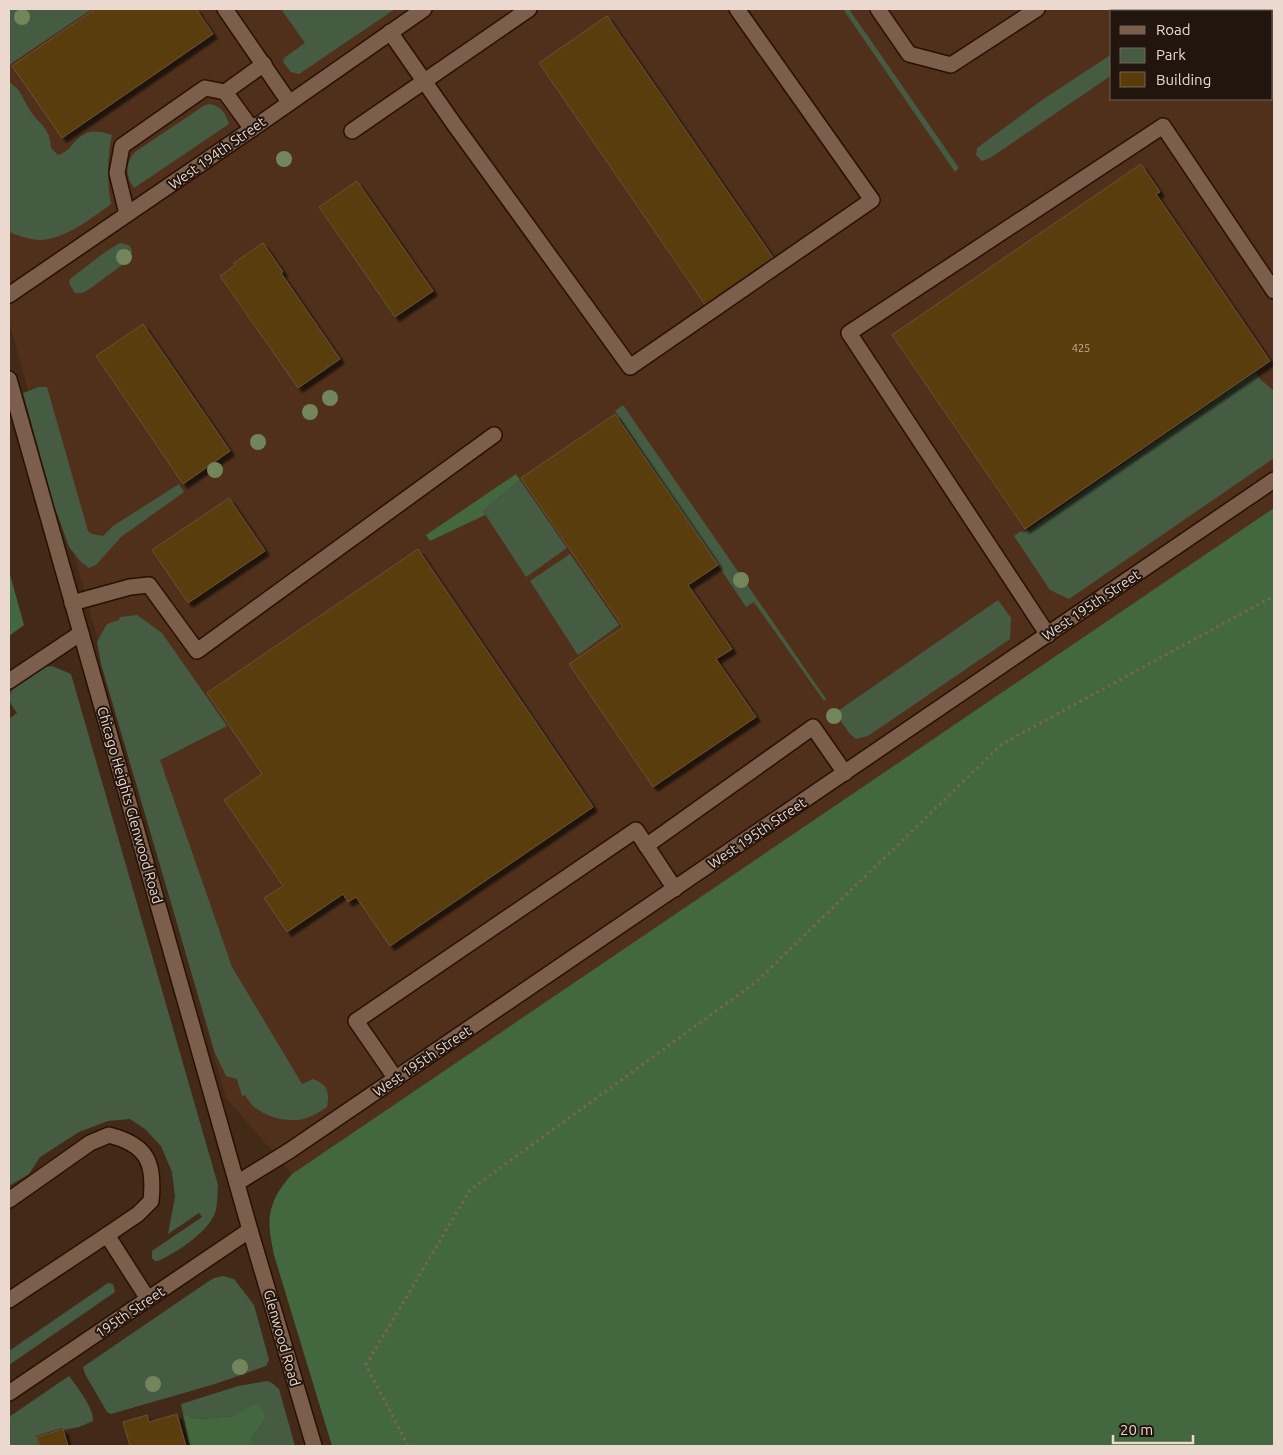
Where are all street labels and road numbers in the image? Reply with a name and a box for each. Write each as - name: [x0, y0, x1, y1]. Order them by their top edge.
- street label: West 194th Street: [165, 113, 269, 192]
- street label: West 195th Street: [1039, 566, 1143, 644]
- street label: Chicago Heights Glenwood Road: [94, 705, 166, 905]
- street label: West 195th Street: [705, 794, 809, 872]
- street label: West 195th Street: [370, 1022, 474, 1100]
- street label: 195th Street: [93, 1283, 168, 1341]
- street label: Glenwood Road: [261, 1288, 303, 1388]

